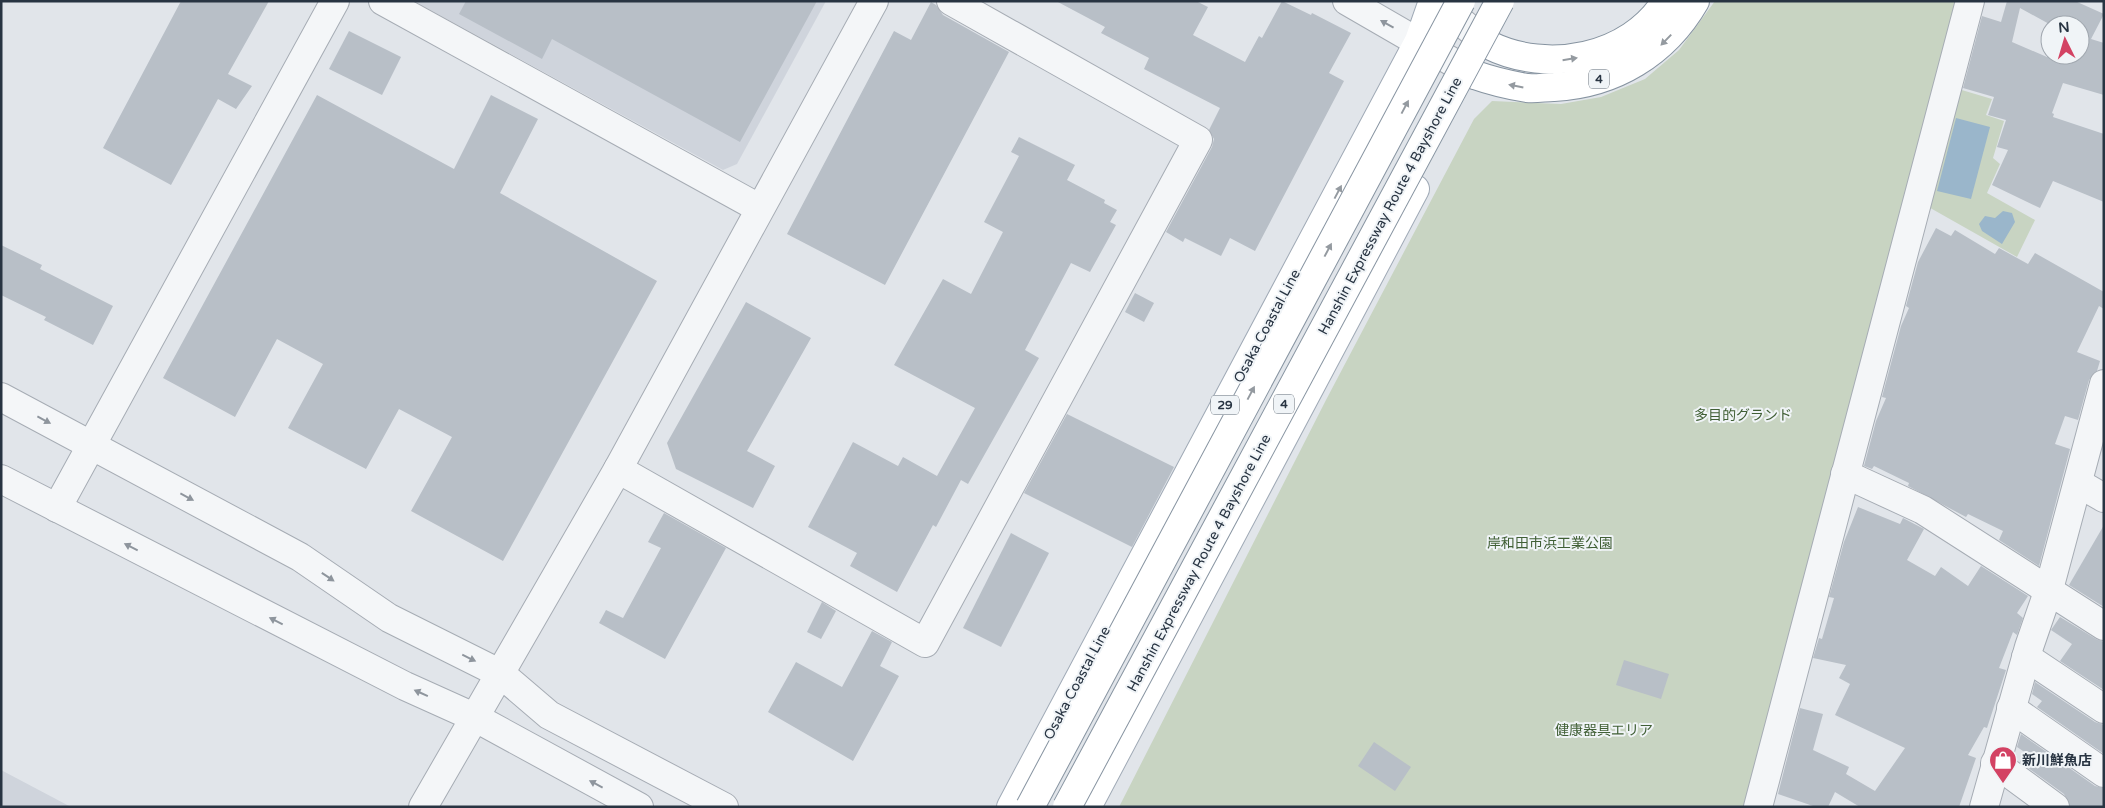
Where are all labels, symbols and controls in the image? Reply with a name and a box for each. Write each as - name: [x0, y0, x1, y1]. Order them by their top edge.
- north arrow: [2040, 15, 2090, 65]
- text: N: [2058, 19, 2070, 37]
- one-way arrow: [1380, 20, 1395, 28]
- one-way arrow: [1660, 34, 1672, 46]
- one-way arrow: [1563, 54, 1579, 62]
- road number: 4: [1589, 70, 1609, 88]
- street label: Hanshin Expressway Route 4 Bayshore Line: [1315, 74, 1465, 338]
- one-way arrow: [1508, 81, 1524, 89]
- one-way arrow: [1400, 100, 1409, 114]
- one-way arrow: [1334, 185, 1342, 199]
- one-way arrow: [1324, 243, 1332, 257]
- street label: Osaka Coastal Line: [1230, 266, 1304, 386]
- one-way arrow: [1247, 386, 1255, 401]
- road number: 4: [1274, 394, 1294, 414]
- road number: 29: [1211, 396, 1239, 414]
- park label: 多目的グランド: [1694, 407, 1792, 424]
- one-way arrow: [37, 416, 52, 424]
- street label: Hanshin Expressway Route 4 Bayshore Line: [1124, 431, 1274, 695]
- one-way arrow: [181, 492, 194, 501]
- park label: 岸和田市浜工業公園: [1487, 535, 1613, 552]
- one-way arrow: [124, 543, 138, 551]
- one-way arrow: [322, 572, 335, 582]
- one-way arrow: [268, 616, 283, 625]
- street label: Osaka Coastal Line: [1040, 623, 1114, 743]
- one-way arrow: [462, 654, 476, 662]
- one-way arrow: [414, 689, 428, 697]
- park label: 健康器具エリア: [1555, 722, 1653, 739]
- shop icon: 新川鮮魚店: [1988, 745, 2018, 784]
- place label: 新川鮮魚店: [2022, 752, 2092, 769]
- one-way arrow: [590, 779, 603, 788]

